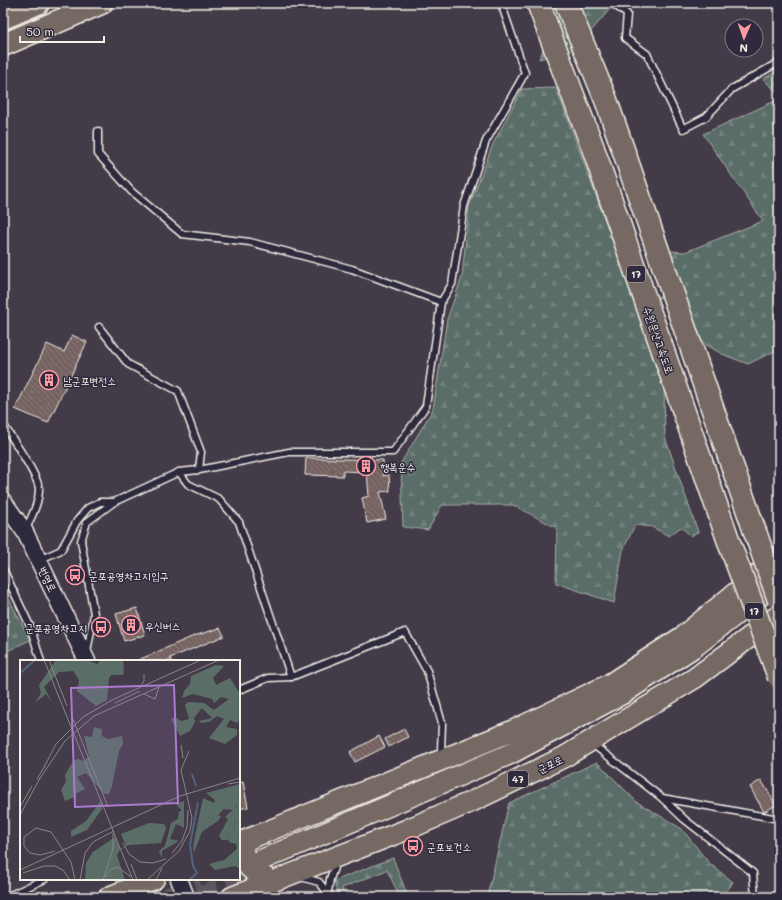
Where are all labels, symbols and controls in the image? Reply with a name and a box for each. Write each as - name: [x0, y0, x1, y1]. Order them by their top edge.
- scale bar: [20, 18, 104, 44]
- north arrow: [724, 18, 764, 58]
- text: 50 m: [26, 23, 54, 39]
- text: N: [739, 41, 748, 56]
- road number: 17: [627, 266, 645, 282]
- street label: 수원문산고속도로: [640, 304, 678, 376]
- building icon: 남군포변전소: [38, 369, 60, 391]
- place label: 남군포변전소: [63, 373, 116, 388]
- building icon: 행복운수: [355, 455, 377, 477]
- place label: 행복운수: [380, 459, 416, 474]
- street label: 번영로: [35, 564, 61, 594]
- bus stop icon: 군포공영차고지입구: [64, 564, 86, 586]
- place label: 군포공영차고지입구: [89, 568, 169, 583]
- road number: 17: [745, 603, 763, 619]
- building icon: 우신버스: [120, 614, 142, 636]
- bus stop icon: 군포공영차고지: [90, 616, 112, 638]
- place label: 우신버스: [145, 618, 180, 633]
- place label: 군포공영차고지: [25, 620, 87, 635]
- inset map: [20, 660, 240, 880]
- street label: 군포로: [535, 751, 565, 777]
- road number: 47: [508, 771, 528, 787]
- bus stop icon: 군포보건소: [402, 835, 424, 857]
- place label: 군포보건소: [427, 839, 471, 854]

